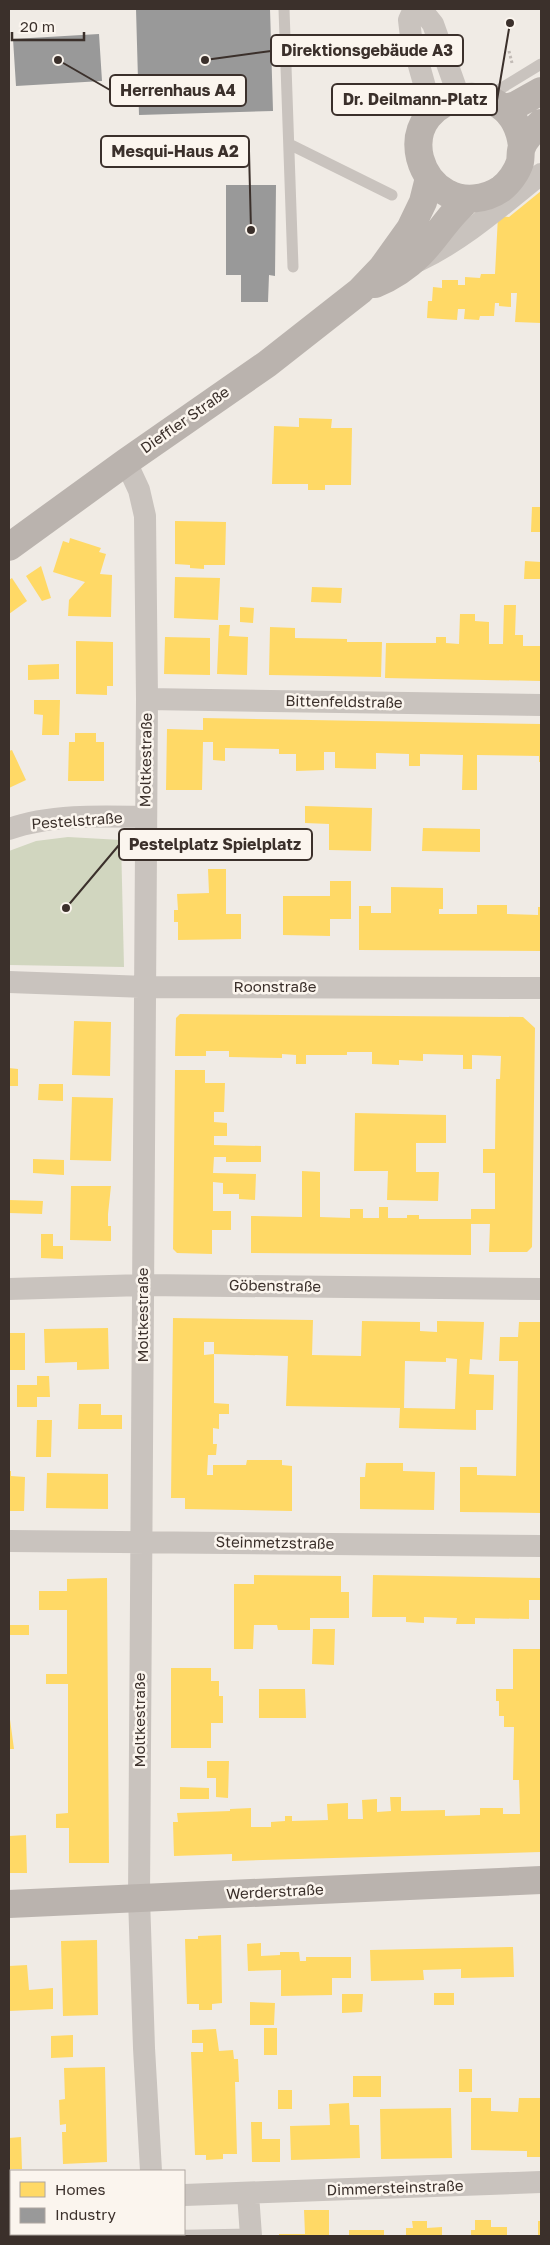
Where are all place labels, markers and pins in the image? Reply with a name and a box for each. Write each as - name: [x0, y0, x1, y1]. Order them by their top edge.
- callout: Direktionsgebäude A3: [271, 35, 463, 66]
- callout: Herrenhaus A4: [110, 75, 246, 106]
- callout: Dr. Deilmann-Platz: [332, 84, 497, 115]
- callout: Mesqui-Haus A2: [101, 136, 249, 167]
- callout: Pestelplatz Spielplatz: [119, 829, 312, 860]

